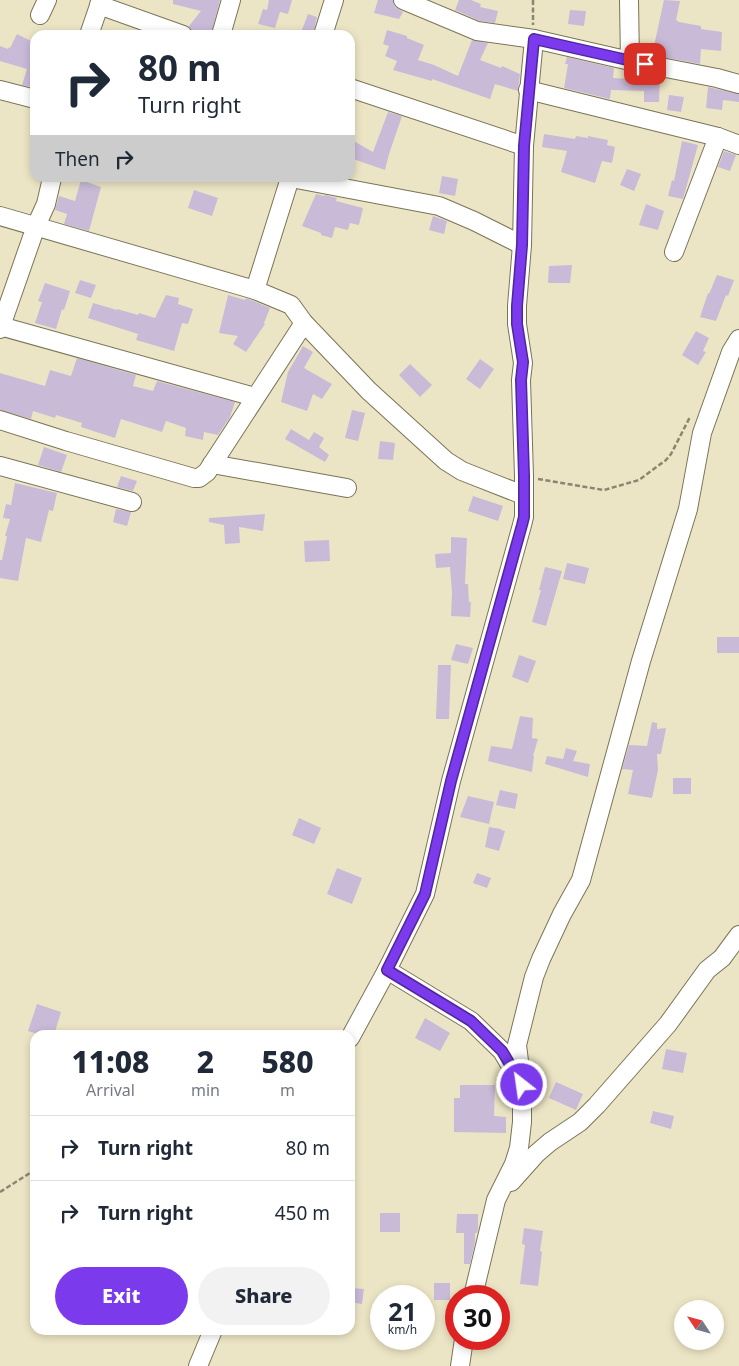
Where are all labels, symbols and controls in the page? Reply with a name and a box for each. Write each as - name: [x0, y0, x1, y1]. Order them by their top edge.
- pin: [624, 43, 666, 85]
- text: 80 m: [138, 44, 221, 91]
- icon: right: [55, 50, 120, 115]
- icon: arrive: [631, 50, 659, 78]
- text: Turn right: [138, 89, 241, 119]
- icon: right: [110, 145, 138, 173]
- text: Then: [55, 146, 100, 172]
- text: 11:08: [72, 1041, 149, 1082]
- text: 2: [197, 1041, 214, 1082]
- text: 580: [261, 1041, 313, 1082]
- position arrow: [495, 1058, 547, 1110]
- text: Arrival: [86, 1079, 135, 1101]
- text: min: [191, 1079, 220, 1101]
- text: m: [280, 1079, 295, 1101]
- icon: right: [55, 1134, 83, 1162]
- text: Turn right: [98, 1135, 193, 1161]
- text: 80 m: [286, 1135, 330, 1161]
- icon: right: [55, 1199, 83, 1227]
- text: Turn right: [98, 1200, 193, 1226]
- text: 450 m: [275, 1200, 330, 1226]
- button: Exit: [55, 1267, 188, 1325]
- button: Share: [198, 1267, 330, 1325]
- speed limit sign: 30: [445, 1285, 510, 1350]
- text: 21: [388, 1294, 417, 1328]
- north arrow: [674, 1300, 724, 1350]
- map controls: [674, 1300, 724, 1350]
- text: km/h: [388, 1321, 417, 1338]

